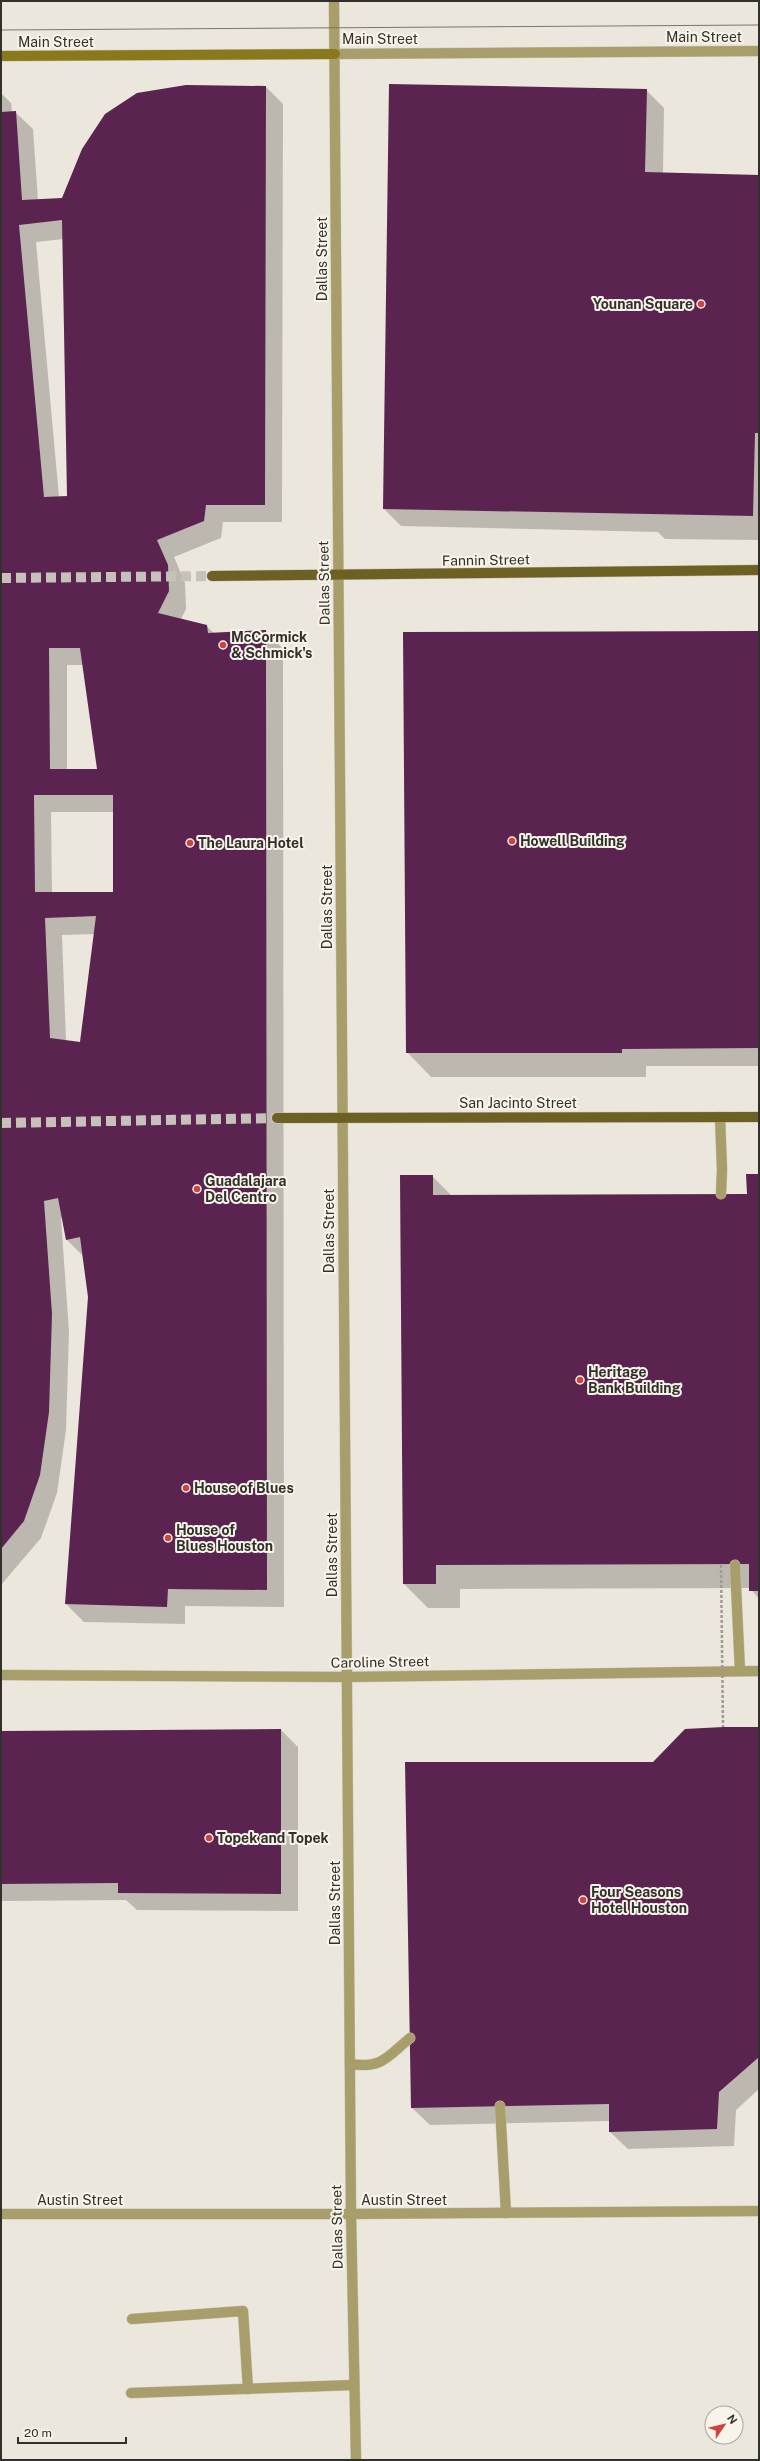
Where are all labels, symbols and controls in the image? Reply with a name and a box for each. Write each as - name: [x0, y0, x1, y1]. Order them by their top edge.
- street label: Main Street: [666, 29, 742, 45]
- street label: Main Street: [342, 31, 418, 47]
- street label: Main Street: [18, 34, 94, 50]
- street label: Dallas Street: [314, 217, 330, 301]
- place label: Younan Square: [593, 296, 693, 312]
- marker: Younan Square: [696, 299, 706, 309]
- street label: Dallas Street: [315, 541, 333, 625]
- street label: Fannin Street: [442, 551, 530, 569]
- place label: McCormick & Schmick's: [231, 629, 312, 661]
- marker: McCormick & Schmick's: [218, 640, 228, 650]
- place label: Howell Building: [520, 833, 625, 849]
- place label: The Laura Hotel: [198, 835, 304, 851]
- marker: Howell Building: [507, 836, 517, 846]
- marker: The Laura Hotel: [185, 838, 195, 848]
- street label: Dallas Street: [319, 865, 335, 949]
- street label: San Jacinto Street: [459, 1095, 577, 1111]
- place label: Guadalajara Del Centro: [205, 1173, 286, 1205]
- marker: Guadalajara Del Centro: [192, 1184, 202, 1194]
- street label: Dallas Street: [321, 1189, 337, 1273]
- place label: Heritage Bank Building: [588, 1364, 681, 1396]
- marker: Heritage Bank Building: [575, 1375, 585, 1385]
- place label: House of Blues: [194, 1480, 294, 1496]
- marker: House of Blues: [181, 1483, 191, 1493]
- street label: Dallas Street: [324, 1513, 340, 1597]
- place label: House of Blues Houston: [176, 1522, 273, 1554]
- marker: House of Blues Houston: [163, 1533, 173, 1543]
- street label: Caroline Street: [331, 1653, 429, 1671]
- place label: Topek and Topek: [217, 1830, 329, 1846]
- marker: Topek and Topek: [204, 1833, 214, 1843]
- street label: Dallas Street: [327, 1861, 343, 1945]
- place label: Four Seasons Hotel Houston: [591, 1884, 687, 1916]
- marker: Four Seasons Hotel Houston: [578, 1895, 588, 1905]
- street label: Dallas Street: [328, 2185, 346, 2269]
- street label: Austin Street: [37, 2192, 123, 2208]
- street label: Austin Street: [361, 2192, 447, 2208]
- north arrow: [704, 2405, 744, 2445]
- text: N: [725, 2412, 740, 2426]
- scale bar: [18, 2419, 126, 2445]
- text: 20 m: [24, 2426, 52, 2440]

